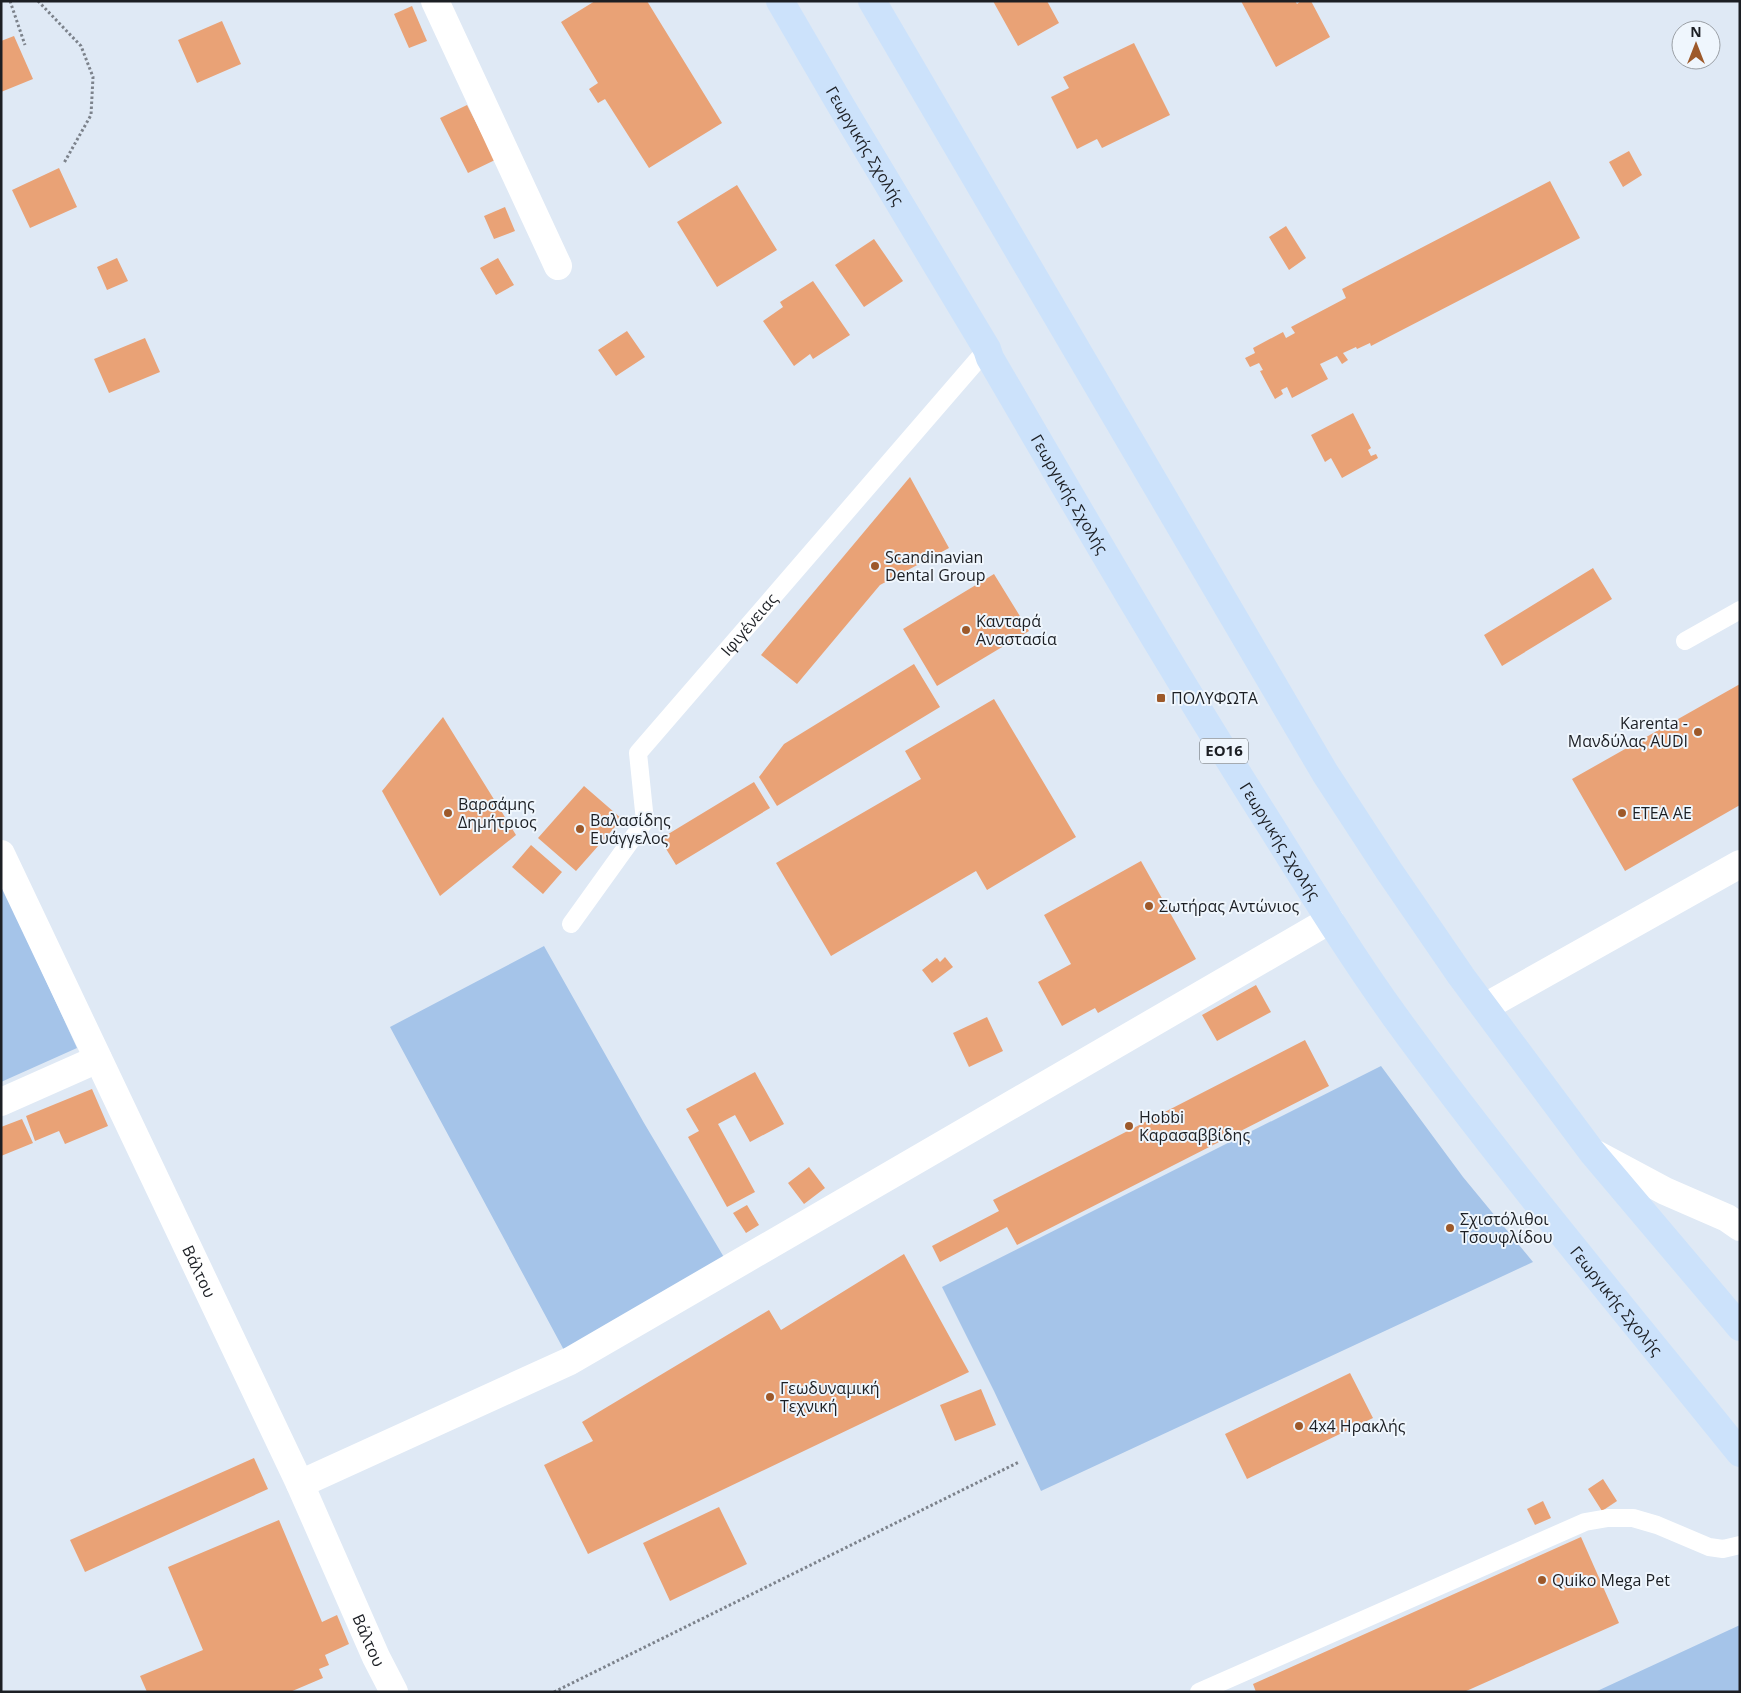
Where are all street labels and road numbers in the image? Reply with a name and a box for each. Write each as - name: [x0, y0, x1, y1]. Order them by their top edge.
- street label: Γεωργικής Σχολής: [821, 82, 909, 210]
- street label: Γεωργικής Σχολής: [1026, 430, 1113, 558]
- street label: Ιφιγένειας: [716, 588, 783, 661]
- road number: ΕΟ16: [1200, 738, 1248, 764]
- street label: Γεωργικής Σχολής: [1235, 778, 1326, 904]
- street label: Γεωργικής Σχολής: [1565, 1241, 1668, 1360]
- street label: Βάλτου: [177, 1242, 221, 1301]
- street label: Βάλτου: [347, 1610, 390, 1670]

